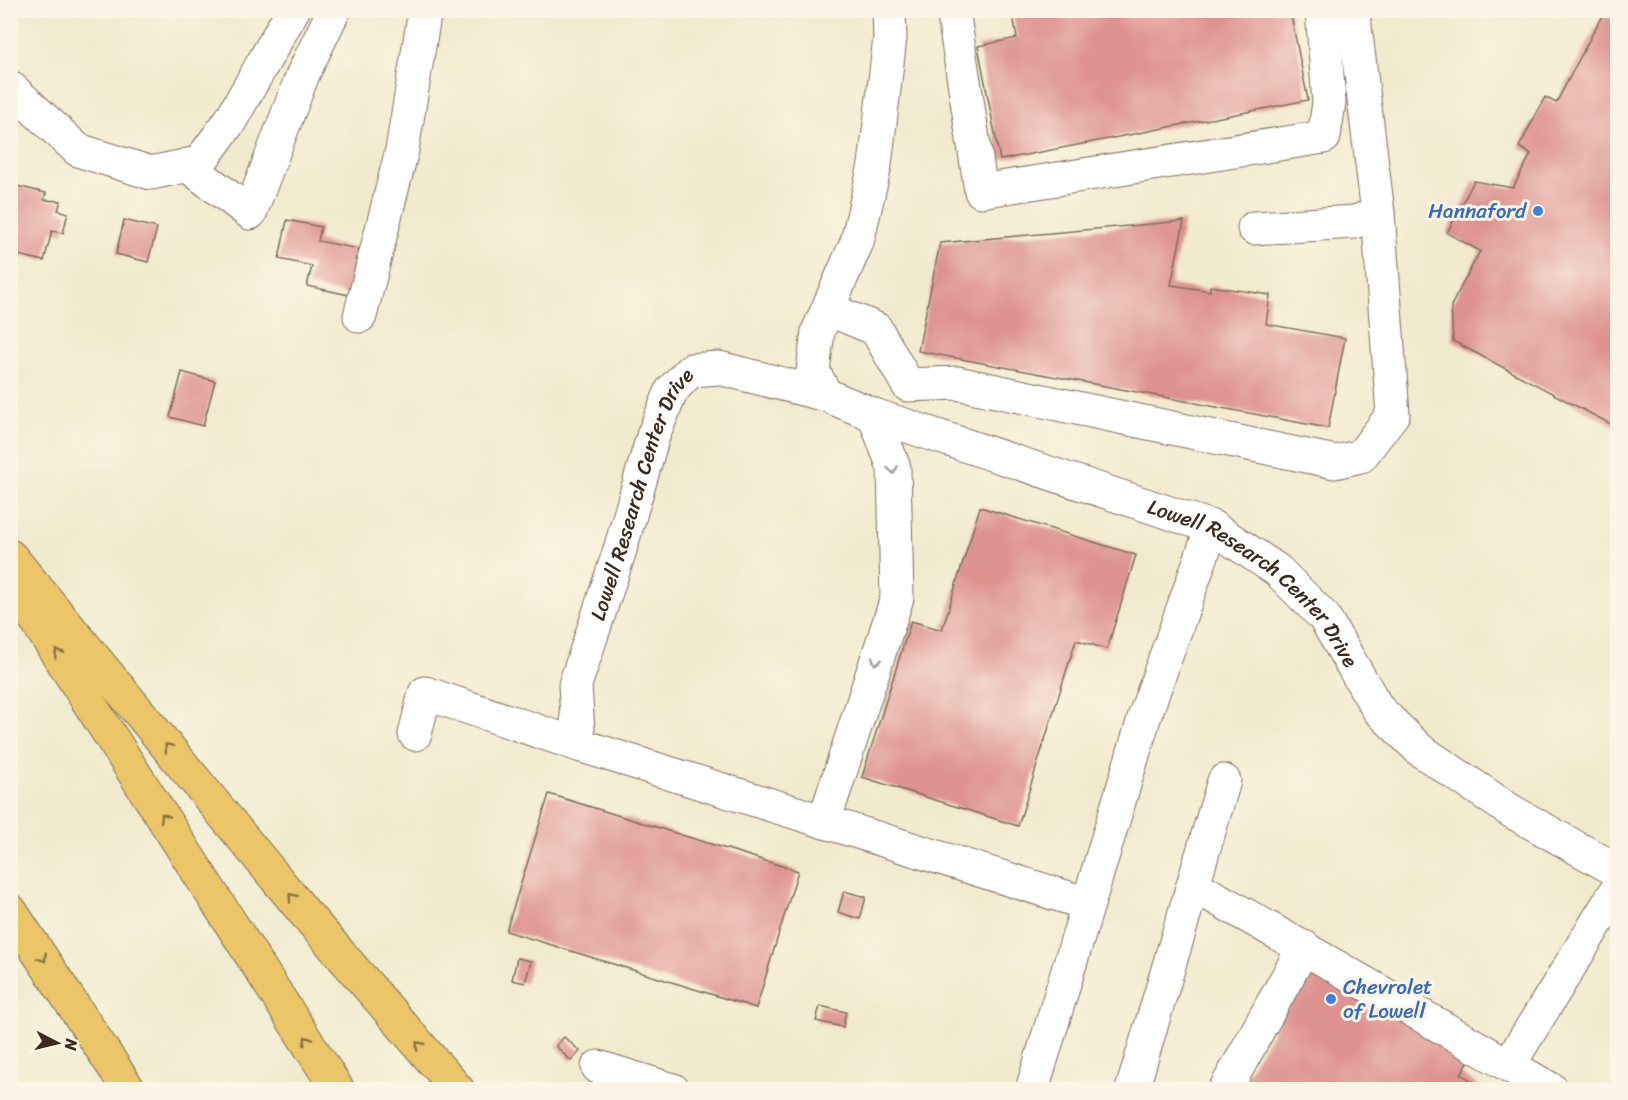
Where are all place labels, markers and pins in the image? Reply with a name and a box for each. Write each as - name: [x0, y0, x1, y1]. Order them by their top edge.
- place label: Hannaford: [1428, 192, 1528, 230]
- marker: Hannaford: [1531, 204, 1545, 218]
- place label: Chevrolet of Lowell: [1343, 968, 1432, 1030]
- marker: Chevrolet of Lowell: [1324, 992, 1338, 1006]

